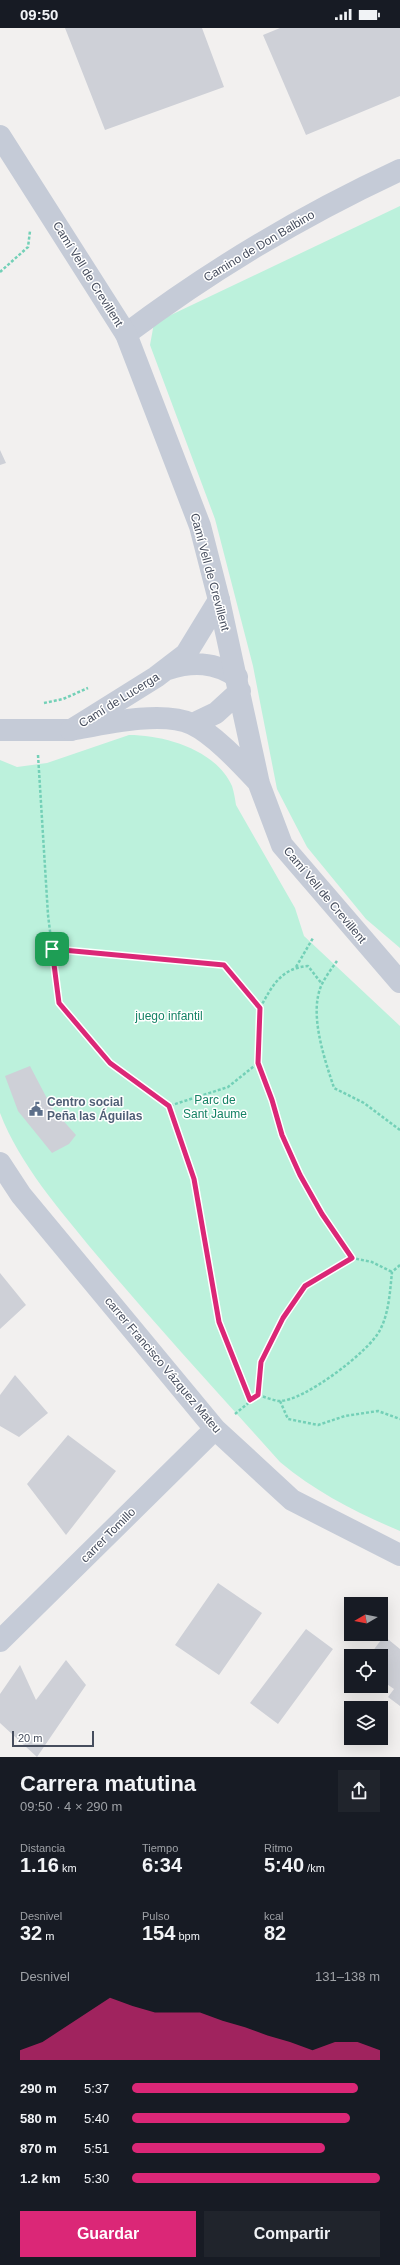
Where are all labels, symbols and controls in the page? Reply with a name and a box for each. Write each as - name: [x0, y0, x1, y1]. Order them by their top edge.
- text: 09:50: [20, 6, 58, 23]
- street label: Camino de Don Balbino: [201, 207, 317, 285]
- street label: Camí Vell de Crevillent: [50, 219, 126, 330]
- street label: Camí Vell de Crevillent: [188, 512, 233, 633]
- street label: Camí de Lucerga: [76, 670, 162, 730]
- street label: Camí Vell de Crevillent: [281, 844, 370, 946]
- pin: [35, 932, 69, 966]
- icon: arrive: [41, 938, 63, 960]
- park label: juego infantil: [134, 1009, 203, 1023]
- park label: Parc de Sant Jaume: [183, 1093, 247, 1121]
- place label: Centro social Peña las Águilas: [47, 1095, 143, 1123]
- public building icon: Centro social Peña las Águilas: [28, 1101, 44, 1117]
- street label: carrer Francisco Vázquez Mateu: [102, 1294, 224, 1436]
- street label: carrer Tomillo: [78, 1504, 139, 1565]
- north arrow: [344, 1597, 388, 1641]
- map controls: [344, 1597, 388, 1745]
- button: locate: [344, 1649, 388, 1693]
- button: layers: [344, 1701, 388, 1745]
- scale bar: [12, 1729, 94, 1748]
- text: 20 m: [18, 1732, 42, 1744]
- button: share: [338, 1770, 380, 1812]
- text: Carrera matutina: [20, 1771, 196, 1796]
- text: 09:50 · 4 × 290 m: [20, 1799, 122, 1814]
- text: Distancia: [20, 1842, 65, 1854]
- text: Tiempo: [142, 1842, 178, 1854]
- text: Ritmo: [264, 1842, 293, 1854]
- text: 1.16: [20, 1854, 59, 1876]
- text: 6:34: [142, 1854, 182, 1876]
- text: 5:40: [264, 1854, 304, 1876]
- text: km: [59, 1862, 77, 1874]
- text: /km: [304, 1862, 325, 1874]
- text: Desnivel: [20, 1910, 62, 1922]
- text: Pulso: [142, 1910, 170, 1922]
- text: kcal: [264, 1910, 284, 1922]
- text: 32: [20, 1922, 42, 1944]
- text: 154: [142, 1922, 175, 1944]
- text: 82: [264, 1922, 286, 1944]
- text: m: [42, 1930, 54, 1942]
- text: bpm: [175, 1930, 200, 1942]
- text: Desnivel: [20, 1969, 70, 1984]
- text: 131–138 m: [315, 1969, 380, 1984]
- text: 290 m: [20, 2081, 57, 2096]
- text: 5:37: [84, 2081, 109, 2096]
- text: 580 m: [20, 2111, 57, 2126]
- text: 5:40: [84, 2111, 109, 2126]
- text: 870 m: [20, 2141, 57, 2156]
- text: 5:51: [84, 2141, 109, 2156]
- text: 1.2 km: [20, 2171, 60, 2186]
- text: 5:30: [84, 2171, 109, 2186]
- button: Guardar: [20, 2211, 196, 2257]
- button: Compartir: [204, 2211, 380, 2257]

